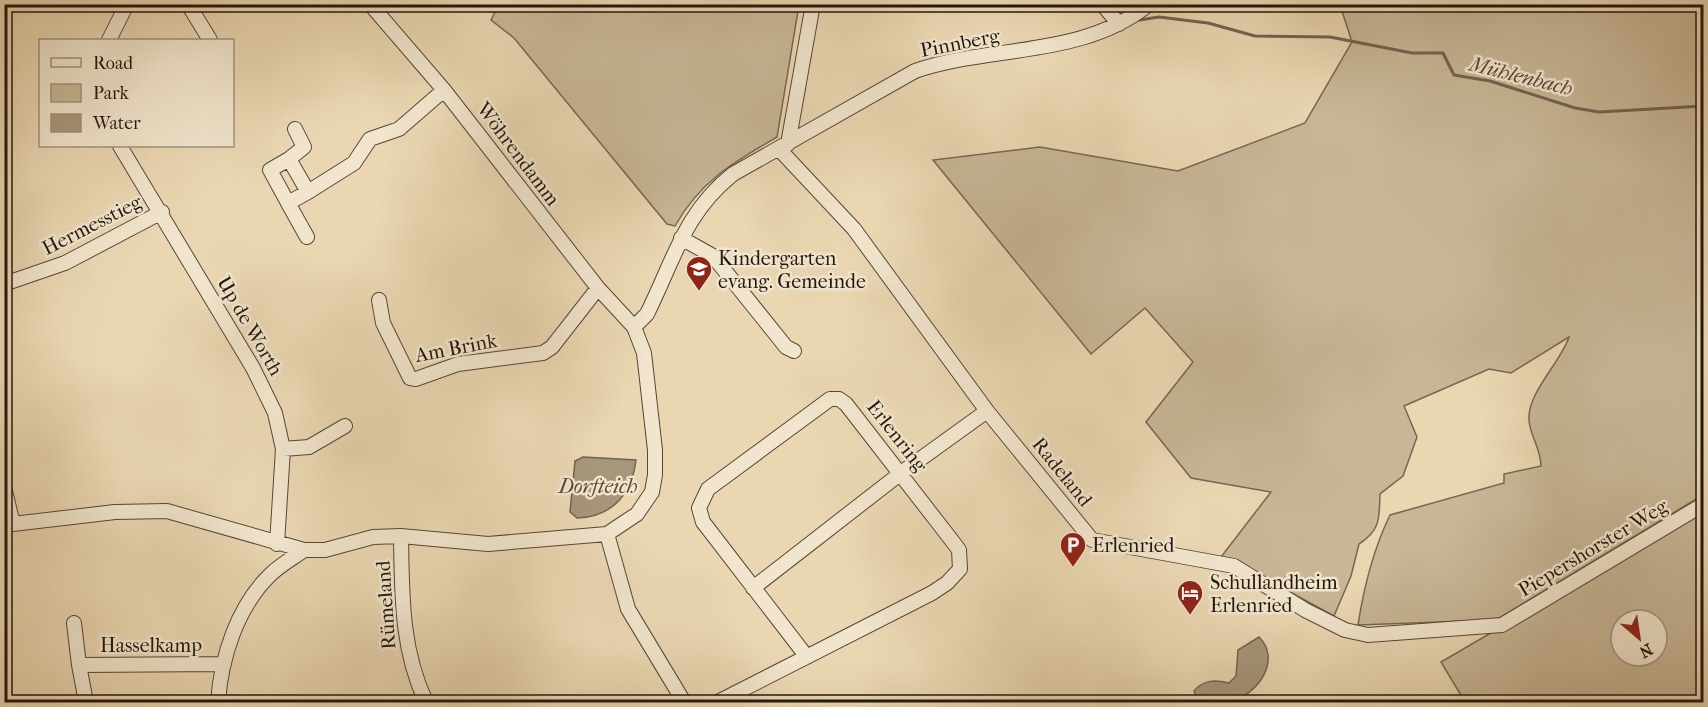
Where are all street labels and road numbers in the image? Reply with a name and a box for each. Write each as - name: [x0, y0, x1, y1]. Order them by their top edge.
- street label: Pinnberg: [918, 24, 1002, 62]
- street label: Wöhrendamm: [471, 97, 565, 211]
- street label: Hermesstieg: [38, 190, 146, 260]
- street label: Up de Worth: [212, 272, 288, 380]
- street label: Am Brink: [412, 329, 500, 367]
- street label: Erlenring: [862, 396, 932, 476]
- street label: Radeland: [1027, 433, 1097, 512]
- street label: Piepershorster Weg: [1514, 494, 1672, 602]
- street label: Rümeland: [371, 559, 401, 650]
- street label: Hasselkamp: [100, 634, 202, 657]

